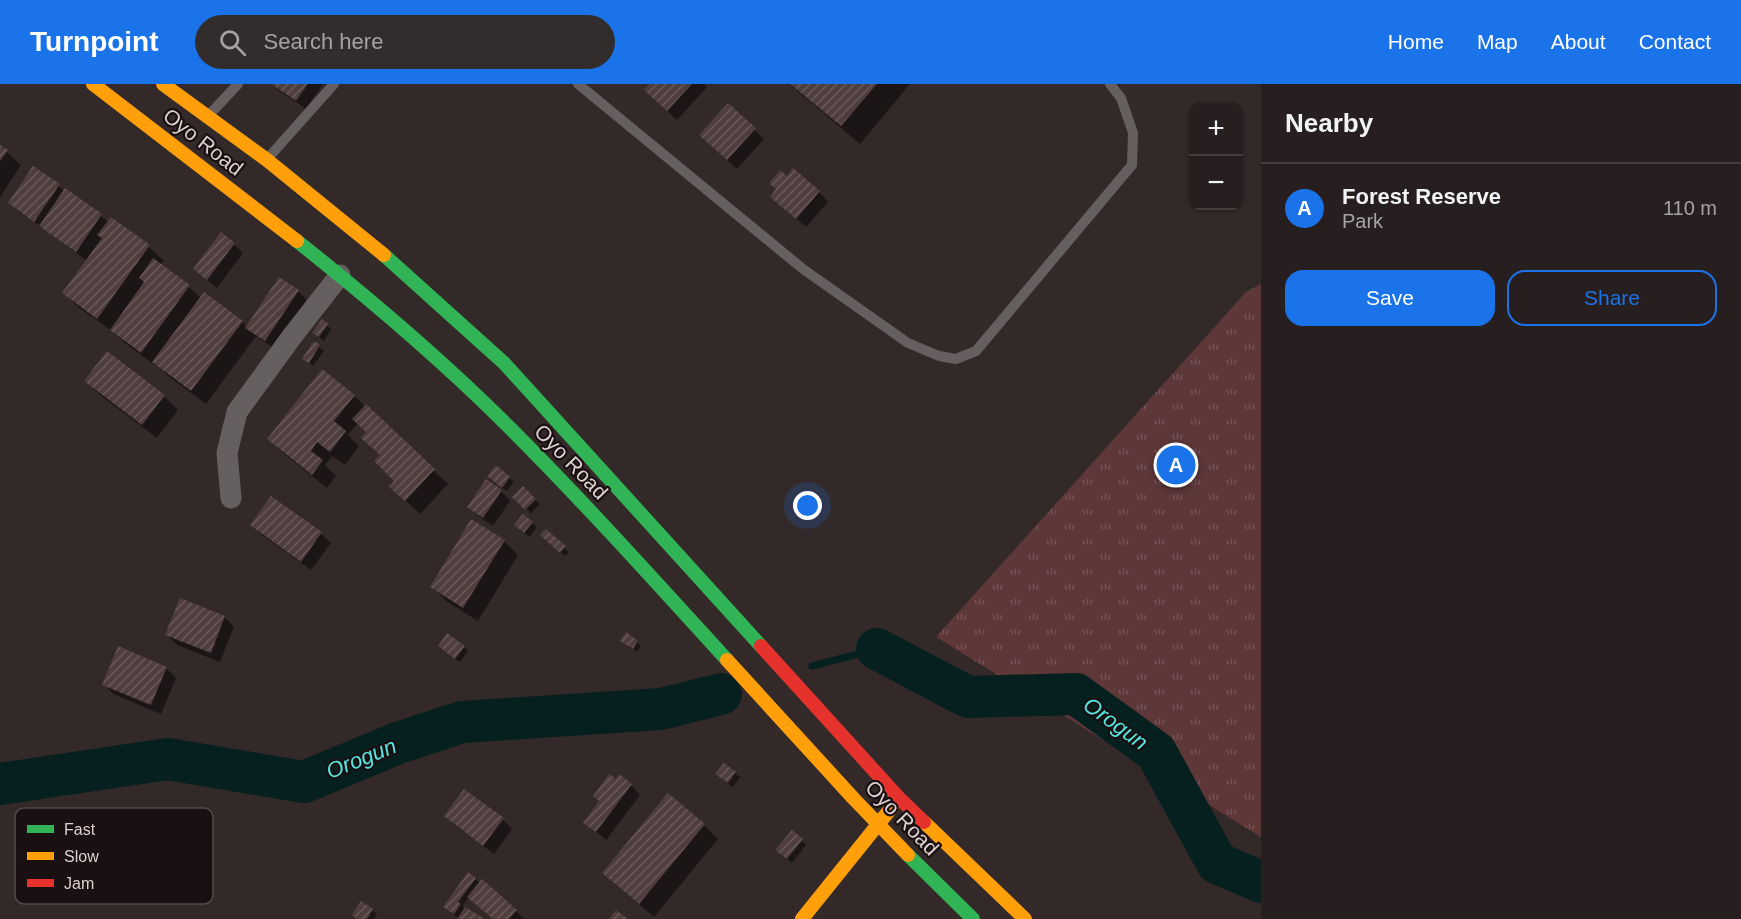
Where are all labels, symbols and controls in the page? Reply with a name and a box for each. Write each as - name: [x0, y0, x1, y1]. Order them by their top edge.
- search box: [195, 15, 615, 69]
- text: Turnpoint: [30, 26, 159, 57]
- icon: search: [216, 26, 249, 59]
- text: Search here: [264, 29, 383, 54]
- text: Home: [1388, 30, 1444, 53]
- text: Map: [1477, 30, 1518, 53]
- text: About: [1551, 30, 1606, 53]
- text: Contact: [1639, 30, 1711, 53]
- map controls: [1189, 102, 1243, 210]
- button: +: [1189, 102, 1243, 156]
- street label: Oyo Road: [159, 103, 248, 180]
- text: Nearby: [1285, 108, 1373, 138]
- button: −: [1189, 156, 1243, 210]
- text: Forest Reserve: [1342, 184, 1501, 209]
- text: A: [1297, 197, 1312, 219]
- text: 110 m: [1663, 197, 1717, 219]
- text: Park: [1342, 210, 1383, 232]
- button: Save: [1285, 270, 1495, 326]
- button: Share: [1507, 270, 1717, 326]
- street label: Oyo Road: [530, 420, 612, 504]
- pin: A: [1156, 442, 1196, 488]
- your location: [793, 491, 822, 520]
- water label: Orogun: [1079, 692, 1153, 755]
- water label: Orogun: [322, 733, 400, 784]
- street label: Oyo Road: [861, 776, 943, 860]
- legend: [15, 808, 213, 904]
- text: Fast: [64, 821, 96, 838]
- text: Slow: [64, 848, 99, 865]
- text: Jam: [64, 875, 94, 892]

